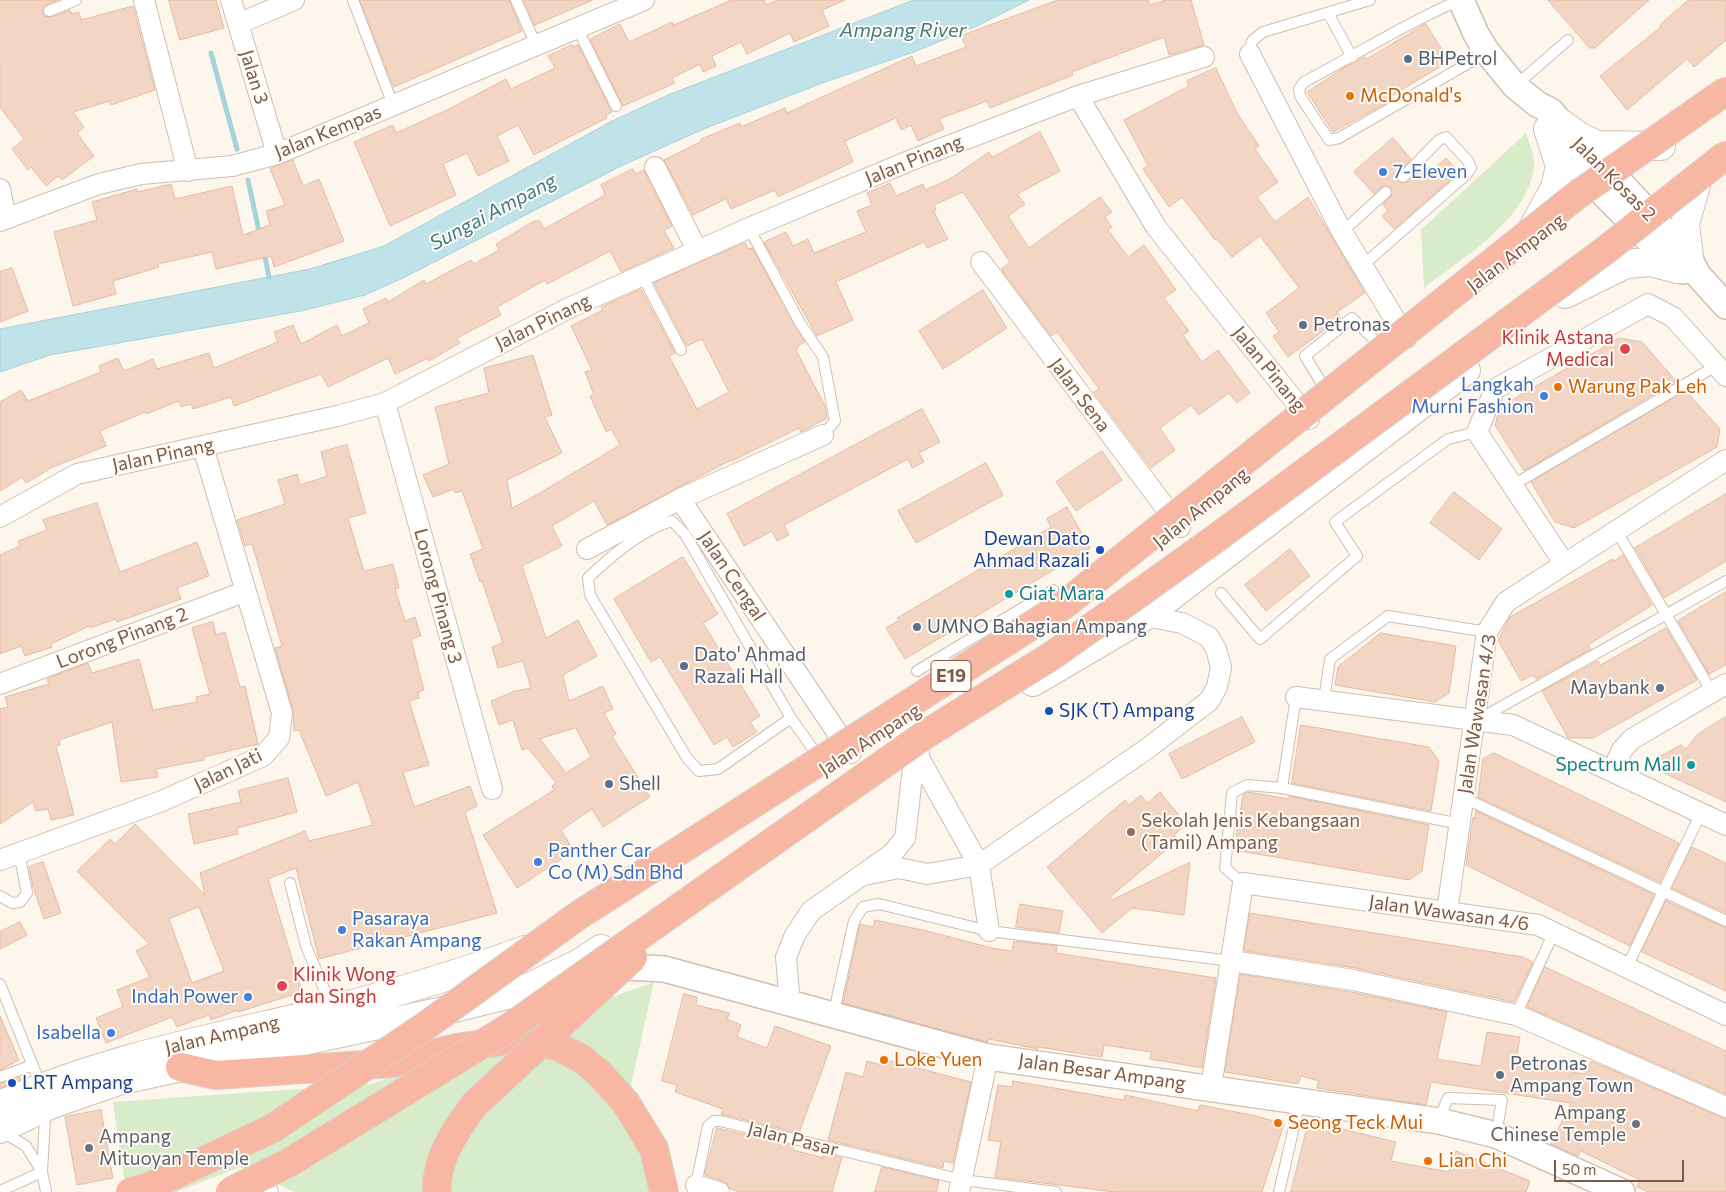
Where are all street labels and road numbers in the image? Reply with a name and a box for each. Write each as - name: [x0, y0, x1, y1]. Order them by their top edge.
- street label: Jalan 3: [235, 47, 273, 107]
- street label: Jalan Kempas: [271, 100, 385, 164]
- street label: Jalan Pinang: [862, 130, 966, 190]
- street label: Jalan Kosas 2: [1567, 132, 1661, 226]
- street label: Jalan Ampang: [1462, 209, 1570, 297]
- street label: Jalan Pinang: [491, 289, 595, 355]
- street label: Jalan Pinang: [1228, 322, 1310, 416]
- street label: Jalan Sena: [1045, 354, 1115, 436]
- street label: Jalan Pinang: [110, 433, 216, 477]
- street label: Jalan Ampang: [1148, 462, 1254, 554]
- street label: Lorong Pinang 3: [409, 526, 467, 666]
- street label: Jalan Cengal: [694, 527, 770, 625]
- street label: Lorong Pinang 2: [53, 603, 191, 673]
- street label: Jalan Wawasan 4/3: [1453, 632, 1501, 796]
- road number: E19: [931, 660, 971, 691]
- street label: Jalan Ampang: [815, 699, 925, 781]
- street label: Jalan Jati: [190, 744, 266, 796]
- street label: Jalan Wawasan 4/6: [1367, 890, 1531, 936]
- street label: Jalan Ampang: [163, 1011, 281, 1059]
- street label: Jalan Besar Ampang: [1017, 1049, 1187, 1095]
- street label: Jalan Pasar: [745, 1117, 841, 1161]

